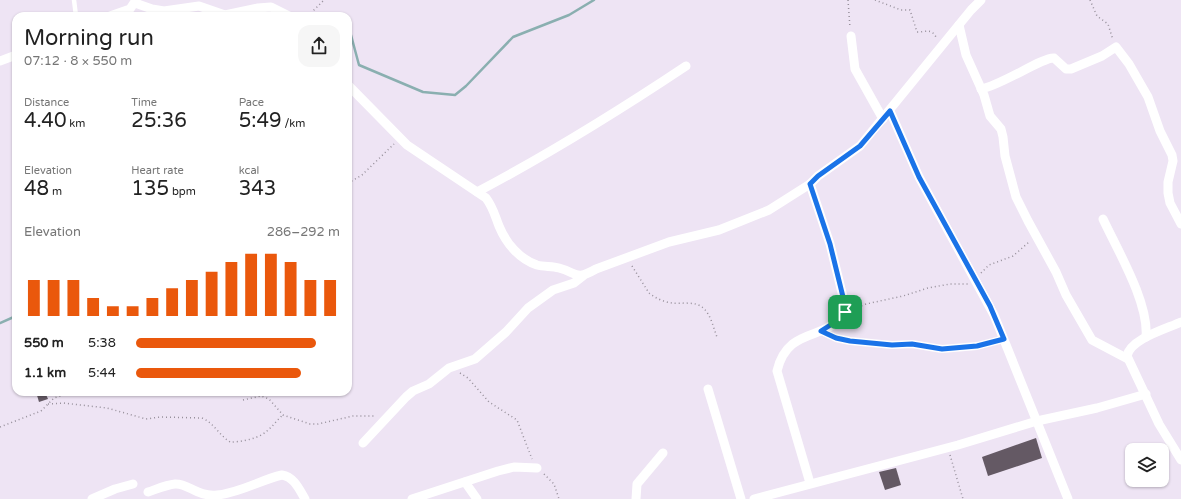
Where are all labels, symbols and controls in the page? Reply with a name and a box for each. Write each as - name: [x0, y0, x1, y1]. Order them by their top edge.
- text: Morning run: [24, 25, 154, 51]
- button: share: [298, 25, 340, 67]
- text: 07:12 · 8 × 550 m: [24, 53, 132, 69]
- text: Distance: [24, 96, 69, 109]
- text: Time: [131, 96, 157, 109]
- text: Pace: [239, 96, 264, 109]
- text: 4.40: [24, 109, 66, 133]
- text: 25:36: [131, 109, 187, 133]
- text: 5:49: [239, 109, 282, 133]
- text: km: [66, 117, 85, 130]
- text: /km: [282, 117, 305, 130]
- text: Elevation: [24, 164, 72, 177]
- text: Heart rate: [131, 164, 184, 177]
- text: kcal: [239, 164, 259, 177]
- text: 48: [24, 177, 49, 201]
- text: 135: [131, 177, 169, 201]
- text: 343: [239, 177, 276, 201]
- text: m: [49, 185, 62, 198]
- text: bpm: [169, 185, 196, 198]
- text: Elevation: [24, 224, 81, 240]
- text: 286–292 m: [267, 224, 340, 240]
- pin: [828, 295, 862, 329]
- icon: arrive: [834, 301, 856, 323]
- text: 550 m: [24, 335, 64, 351]
- text: 5:38: [88, 335, 116, 351]
- text: 1.1 km: [24, 365, 66, 381]
- text: 5:44: [88, 365, 116, 381]
- map controls: [1125, 443, 1169, 487]
- button: layers: [1125, 443, 1169, 487]

